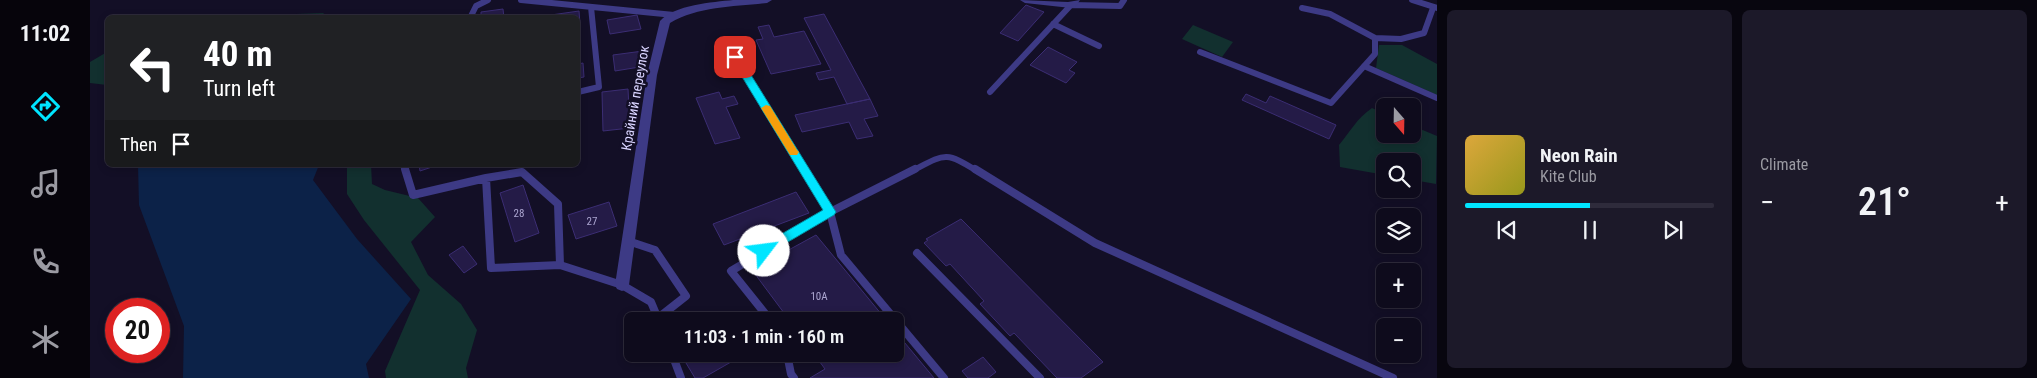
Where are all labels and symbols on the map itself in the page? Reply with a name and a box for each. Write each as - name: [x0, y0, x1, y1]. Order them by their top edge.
- pin: [714, 36, 756, 78]
- street label: Крайний переулок: [618, 44, 652, 152]
- north arrow: [1376, 98, 1421, 142]
- house number: 28: [514, 207, 524, 220]
- house number: 27: [587, 215, 597, 228]
- position arrow: [737, 224, 789, 276]
- house number: 10А: [810, 290, 828, 303]
- speed limit sign: 20: [105, 298, 170, 363]

